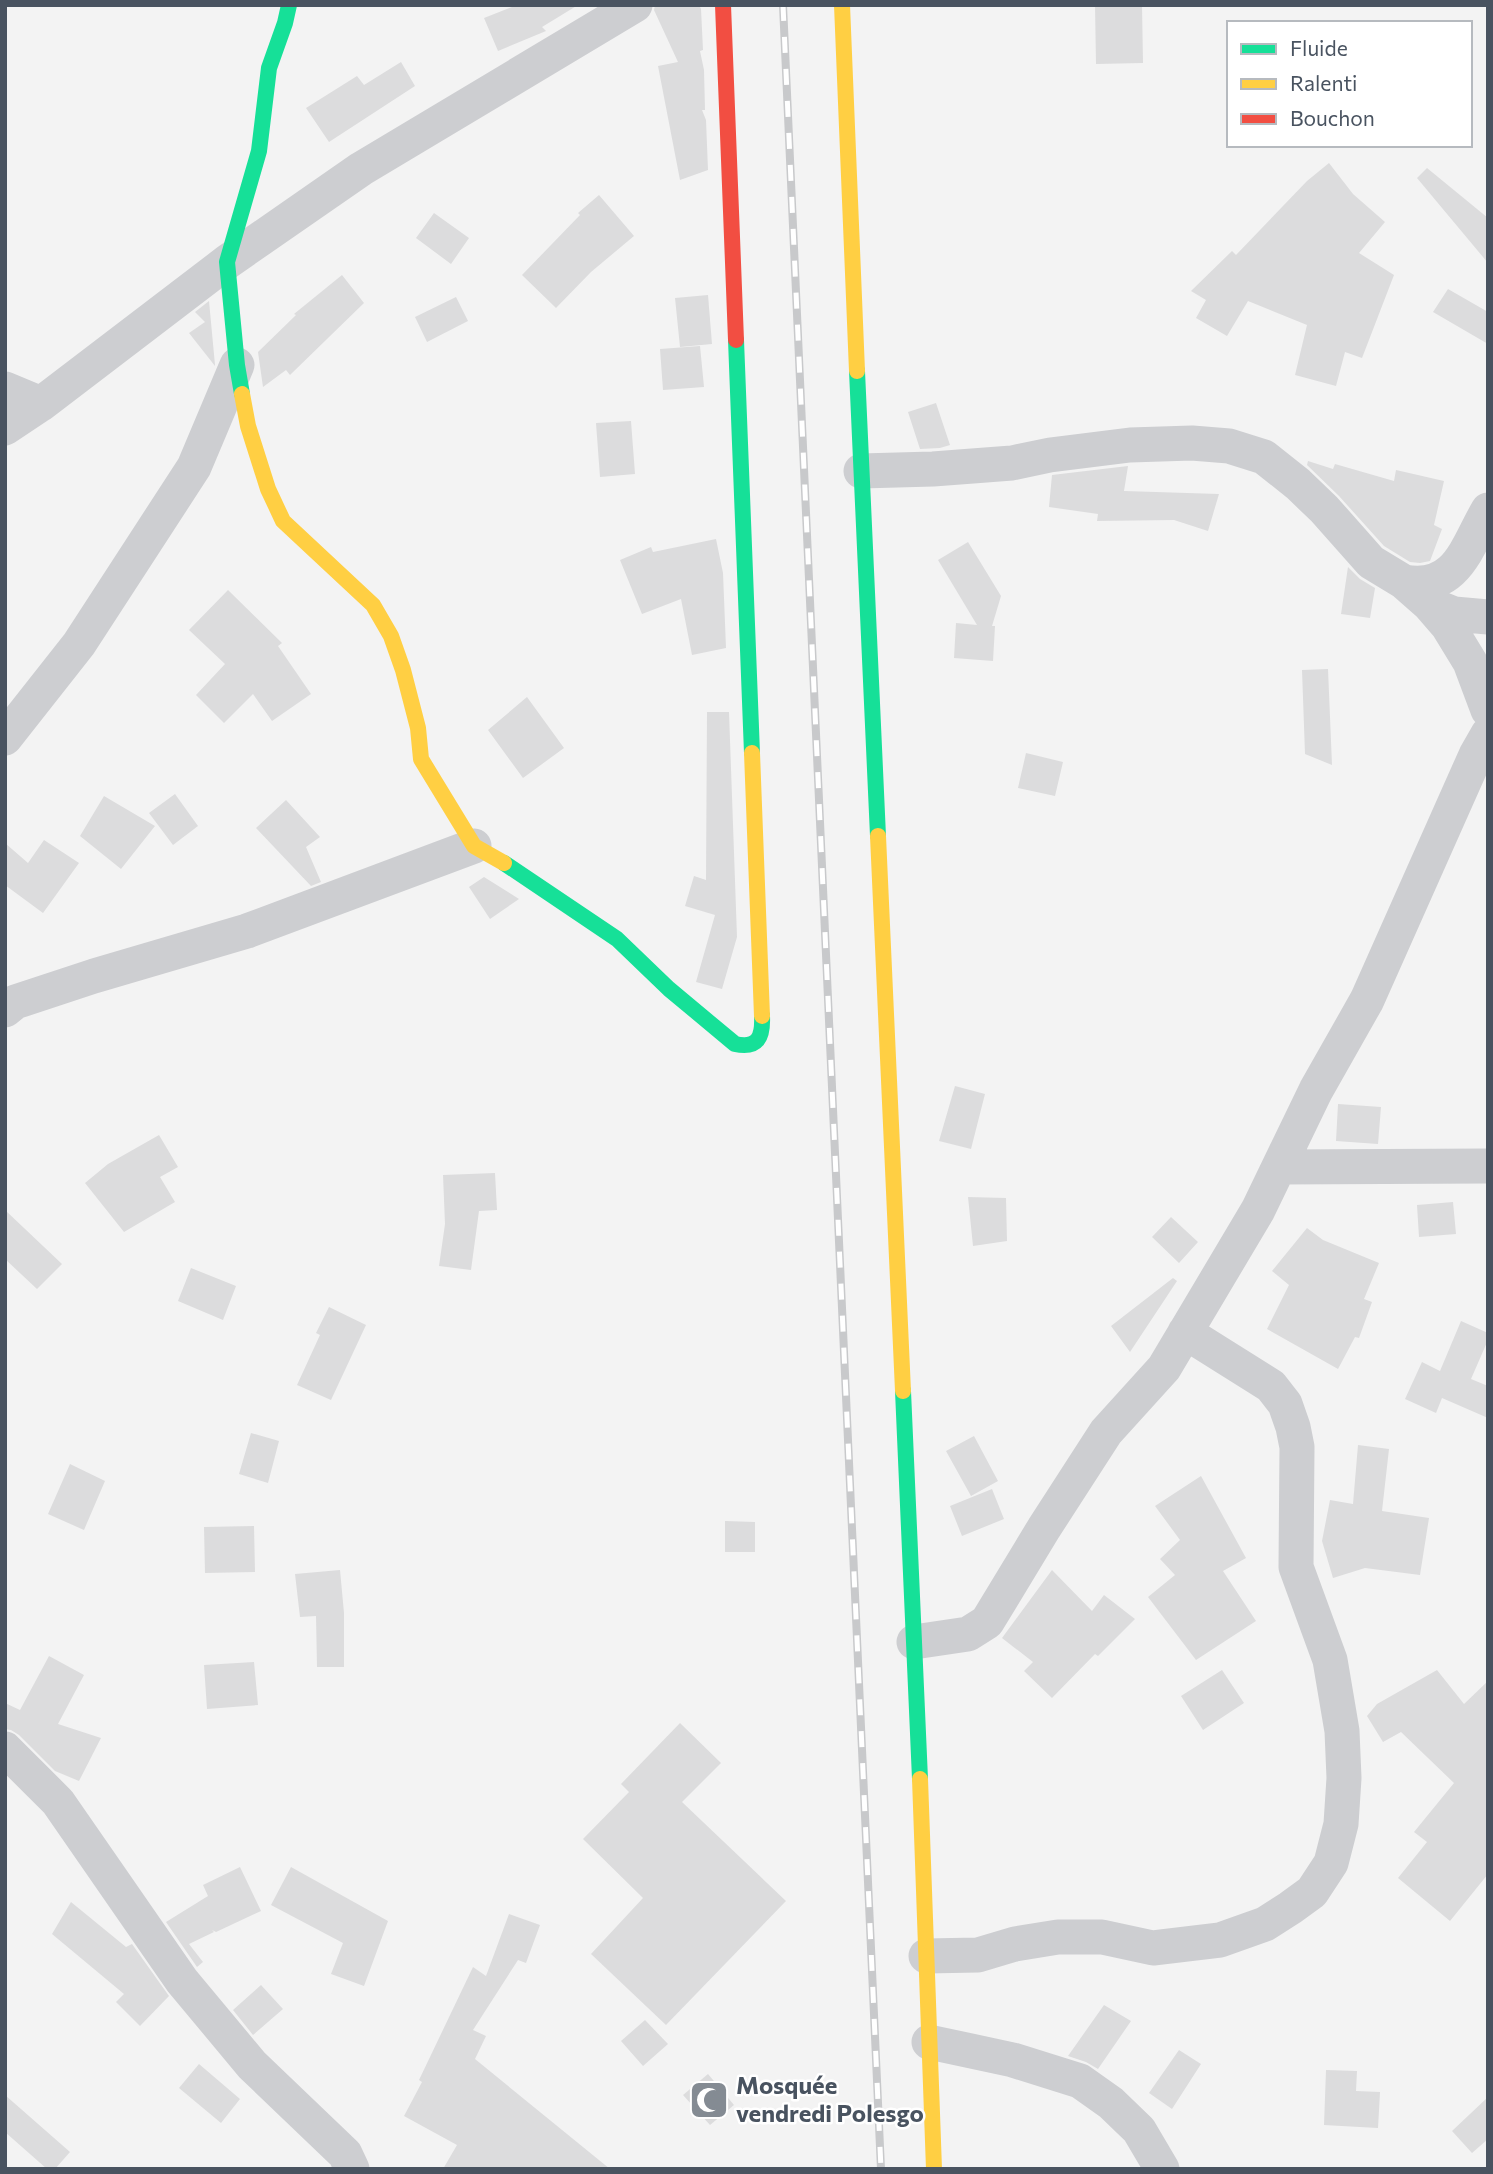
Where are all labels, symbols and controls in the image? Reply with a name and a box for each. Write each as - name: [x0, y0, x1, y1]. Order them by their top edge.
- legend: [1227, 21, 1472, 147]
- text: Fluide: [1290, 35, 1348, 60]
- text: Ralenti: [1290, 70, 1357, 95]
- text: Bouchon: [1290, 105, 1375, 130]
- place label: Mosquée vendredi Polesgo: [736, 2070, 924, 2127]
- mosque icon: Mosquée vendredi Polesgo: [688, 2079, 730, 2121]

